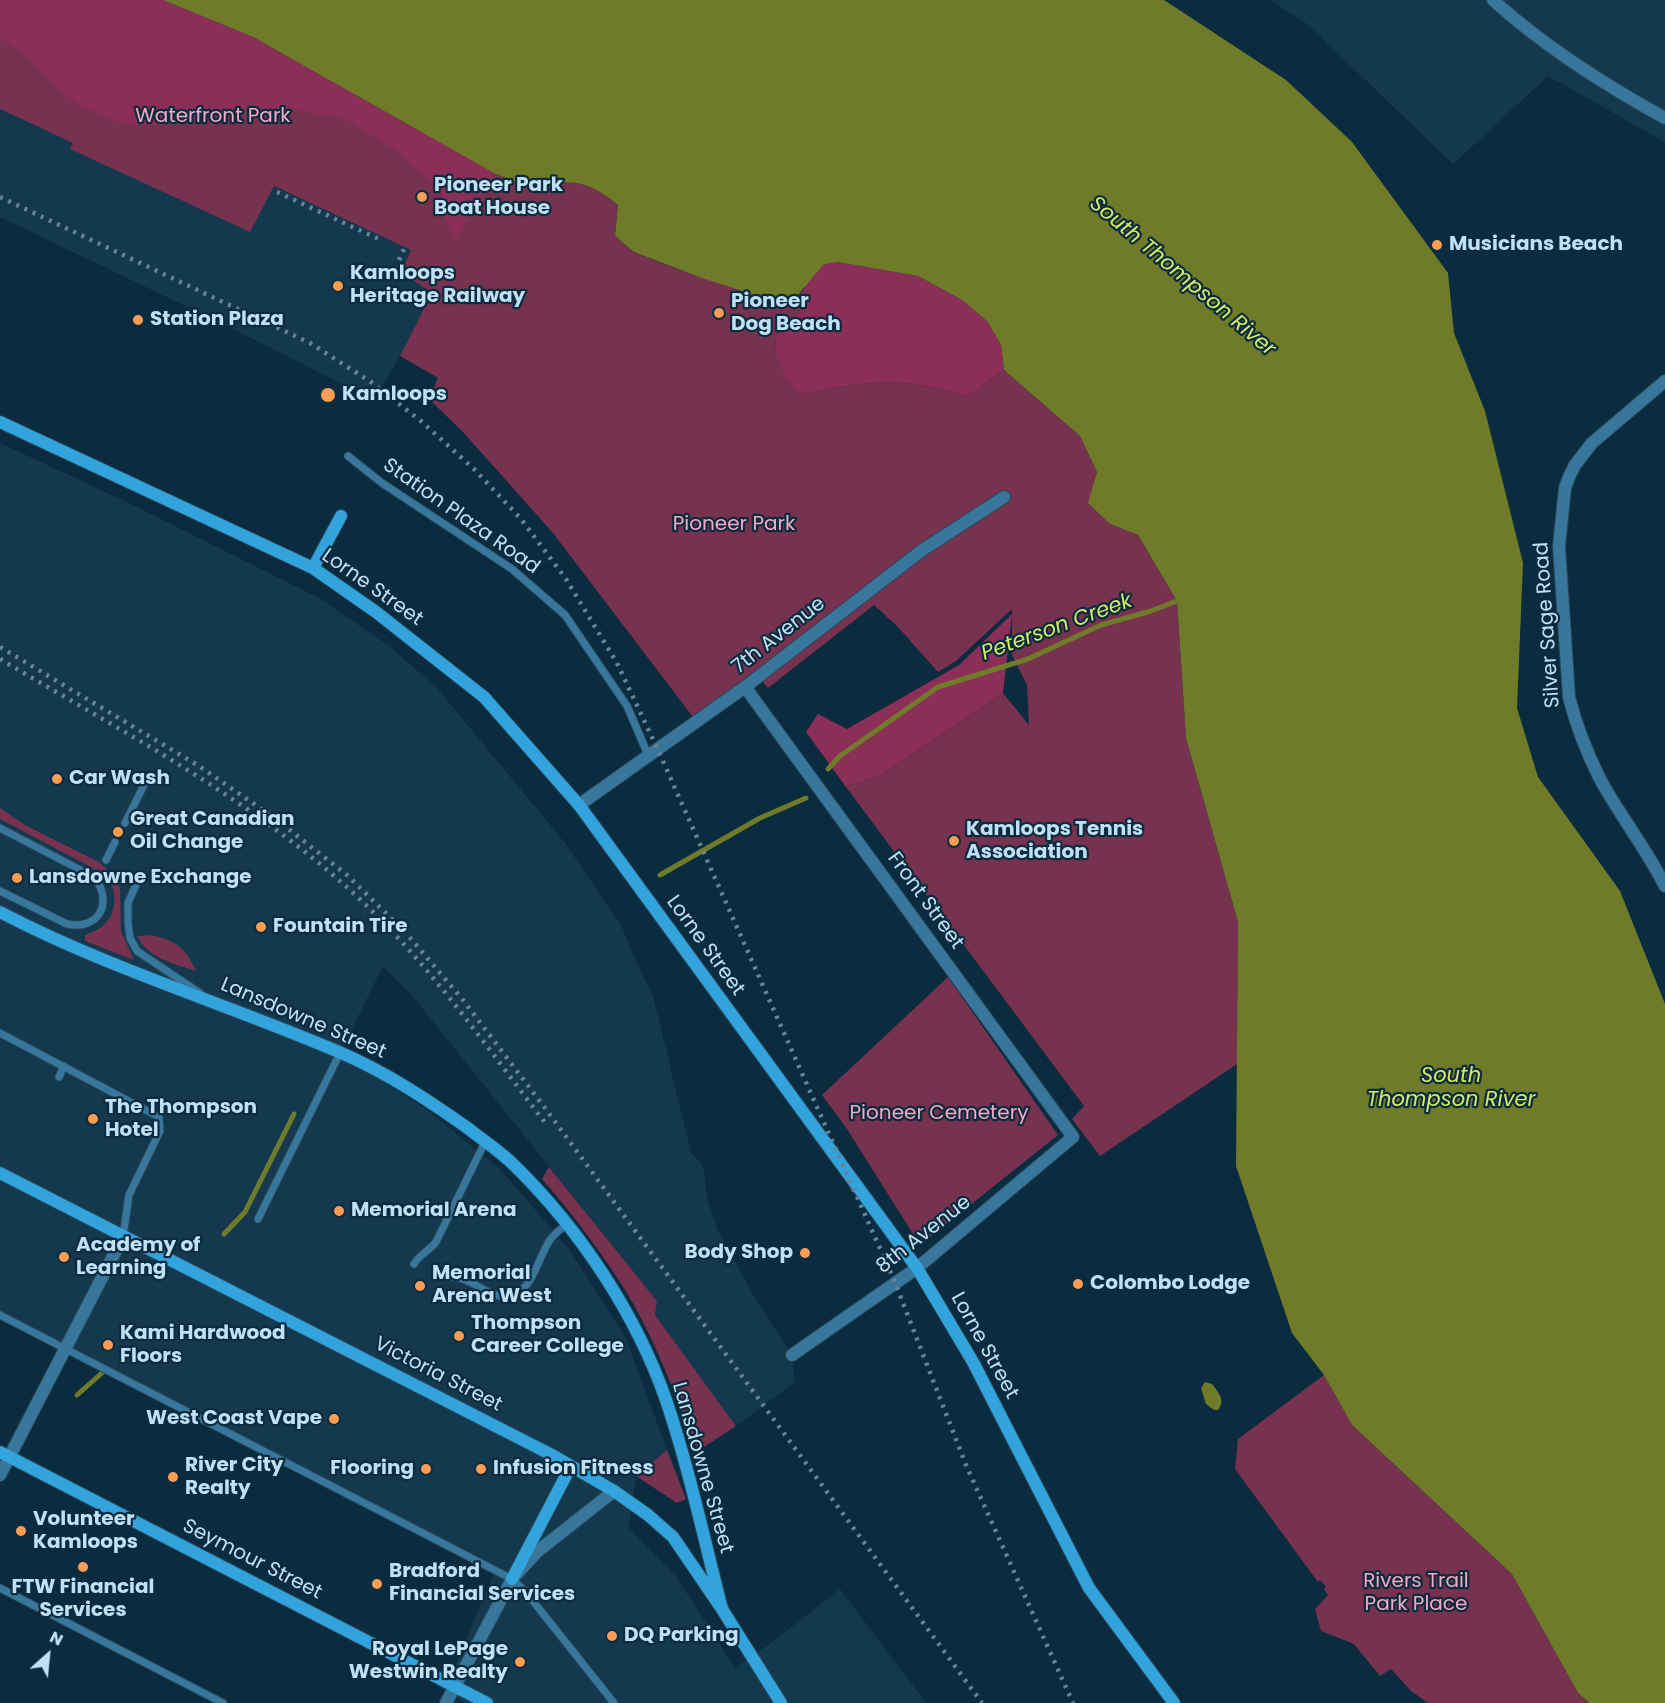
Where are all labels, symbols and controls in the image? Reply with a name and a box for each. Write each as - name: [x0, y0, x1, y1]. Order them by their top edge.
- park label: Waterfront Park: [135, 105, 291, 129]
- place label: Pioneer Park Boat House: [434, 174, 563, 221]
- marker: Pioneer Park Boat House: [415, 190, 429, 204]
- water label: South Thompson River: [1084, 192, 1280, 362]
- place label: Musicians Beach: [1449, 233, 1623, 257]
- marker: Musicians Beach: [1430, 238, 1444, 252]
- place label: Kamloops Heritage Railway: [350, 262, 525, 309]
- marker: Kamloops Heritage Railway: [331, 279, 345, 293]
- place label: Pioneer Dog Beach: [731, 290, 841, 337]
- marker: Pioneer Dog Beach: [712, 306, 726, 320]
- place label: Station Plaza: [150, 308, 284, 332]
- marker: Station Plaza: [131, 313, 145, 327]
- place label: Kamloops: [342, 383, 447, 407]
- marker: Kamloops: [319, 386, 337, 404]
- street label: Station Plaza Road: [378, 454, 544, 580]
- park label: Pioneer Park: [673, 513, 795, 537]
- street label: Silver Sage Road: [1530, 541, 1566, 709]
- street label: Lorne Street: [317, 544, 427, 632]
- water label: Peterson Creek: [978, 589, 1136, 667]
- street label: 7th Avenue: [728, 592, 830, 680]
- place label: Car Wash: [69, 767, 170, 791]
- marker: Car Wash: [50, 772, 64, 786]
- place label: Great Canadian Oil Change: [130, 808, 294, 855]
- place label: Kamloops Tennis Association: [966, 818, 1143, 865]
- marker: Great Canadian Oil Change: [111, 825, 125, 839]
- marker: Kamloops Tennis Association: [947, 834, 961, 848]
- street label: Front Street: [882, 848, 968, 954]
- place label: Lansdowne Exchange: [29, 866, 252, 890]
- marker: Lansdowne Exchange: [10, 871, 24, 885]
- street label: Lorne Street: [661, 891, 749, 1001]
- place label: Fountain Tire: [273, 915, 408, 939]
- marker: Fountain Tire: [254, 920, 268, 934]
- street label: Lansdowne Street: [217, 973, 389, 1065]
- water label: South Thompson River: [1367, 1064, 1535, 1114]
- place label: The Thompson Hotel: [105, 1096, 257, 1143]
- park label: Pioneer Cemetery: [850, 1102, 1028, 1126]
- marker: The Thompson Hotel: [86, 1112, 100, 1126]
- street label: 8th Avenue: [872, 1191, 976, 1279]
- place label: Memorial Arena: [351, 1199, 516, 1223]
- marker: Memorial Arena: [332, 1204, 346, 1218]
- place label: Academy of Learning: [76, 1234, 200, 1281]
- place label: Body Shop: [685, 1241, 793, 1265]
- marker: Body Shop: [798, 1246, 812, 1260]
- marker: Academy of Learning: [57, 1250, 71, 1264]
- place label: Memorial Arena West: [432, 1262, 552, 1309]
- place label: Colombo Lodge: [1090, 1272, 1250, 1296]
- marker: Colombo Lodge: [1071, 1277, 1085, 1291]
- marker: Memorial Arena West: [413, 1279, 427, 1293]
- street label: Lorne Street: [945, 1289, 1023, 1403]
- place label: Thompson Career College: [471, 1312, 624, 1359]
- place label: Kami Hardwood Floors: [120, 1322, 286, 1369]
- marker: Thompson Career College: [452, 1329, 466, 1343]
- street label: Victoria Street: [370, 1332, 506, 1418]
- marker: Kami Hardwood Floors: [101, 1338, 115, 1352]
- street label: Lansdowne Street: [666, 1380, 738, 1556]
- place label: West Coast Vape: [146, 1407, 322, 1431]
- marker: West Coast Vape: [327, 1412, 341, 1426]
- place label: River City Realty: [185, 1454, 283, 1501]
- place label: Flooring: [330, 1457, 414, 1481]
- place label: Infusion Fitness: [493, 1457, 654, 1481]
- marker: Flooring: [419, 1462, 433, 1476]
- marker: Infusion Fitness: [474, 1462, 488, 1476]
- marker: River City Realty: [166, 1470, 180, 1484]
- place label: Volunteer Kamloops: [33, 1508, 138, 1555]
- street label: Seymour Street: [178, 1515, 326, 1605]
- marker: Volunteer Kamloops: [14, 1524, 28, 1538]
- marker: FTW Financial Services: [76, 1560, 90, 1574]
- place label: Bradford Financial Services: [389, 1560, 575, 1607]
- park label: Rivers Trail Park Place: [1363, 1570, 1469, 1617]
- place label: FTW Financial Services: [12, 1576, 154, 1623]
- marker: Bradford Financial Services: [370, 1577, 384, 1591]
- place label: DQ Parking: [624, 1624, 738, 1648]
- north arrow: [18, 1625, 78, 1685]
- text: N: [46, 1626, 67, 1651]
- marker: DQ Parking: [605, 1629, 619, 1643]
- place label: Royal LePage Westwin Realty: [349, 1638, 508, 1685]
- marker: Royal LePage Westwin Realty: [513, 1655, 527, 1669]

